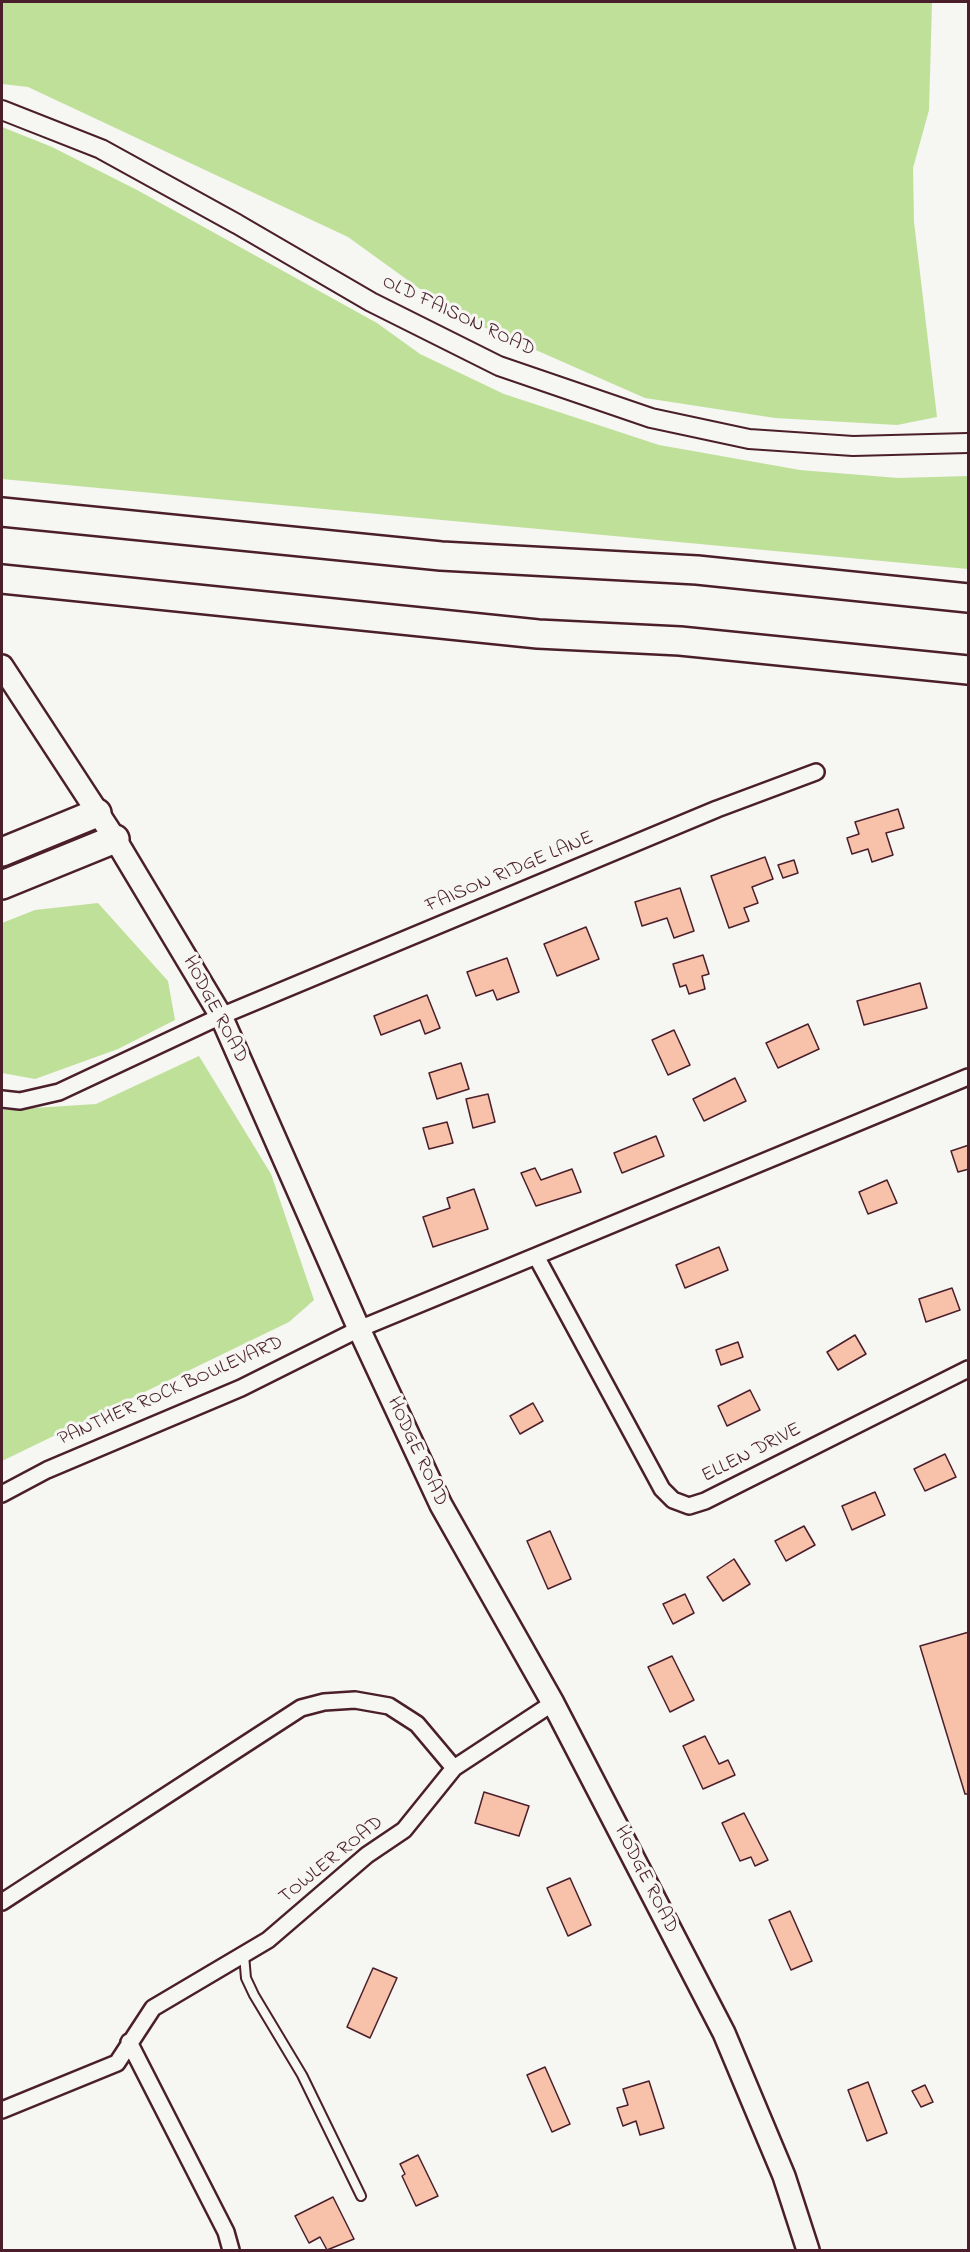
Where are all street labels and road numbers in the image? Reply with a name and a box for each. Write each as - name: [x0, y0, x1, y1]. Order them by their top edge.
- street label: OLD FAISON ROAD: [378, 271, 538, 363]
- street label: FAISON RIDGE LANE: [423, 827, 597, 919]
- street label: HODGE ROAD: [176, 952, 252, 1068]
- street label: PANTHER ROCK BOULEVARD: [55, 1331, 287, 1453]
- street label: HODGE ROAD: [380, 1394, 452, 1510]
- street label: ELLEN DRIVE: [698, 1419, 806, 1489]
- street label: TOWLER ROAD: [275, 1812, 389, 1910]
- street label: HODGE ROAD: [608, 1822, 682, 1938]

